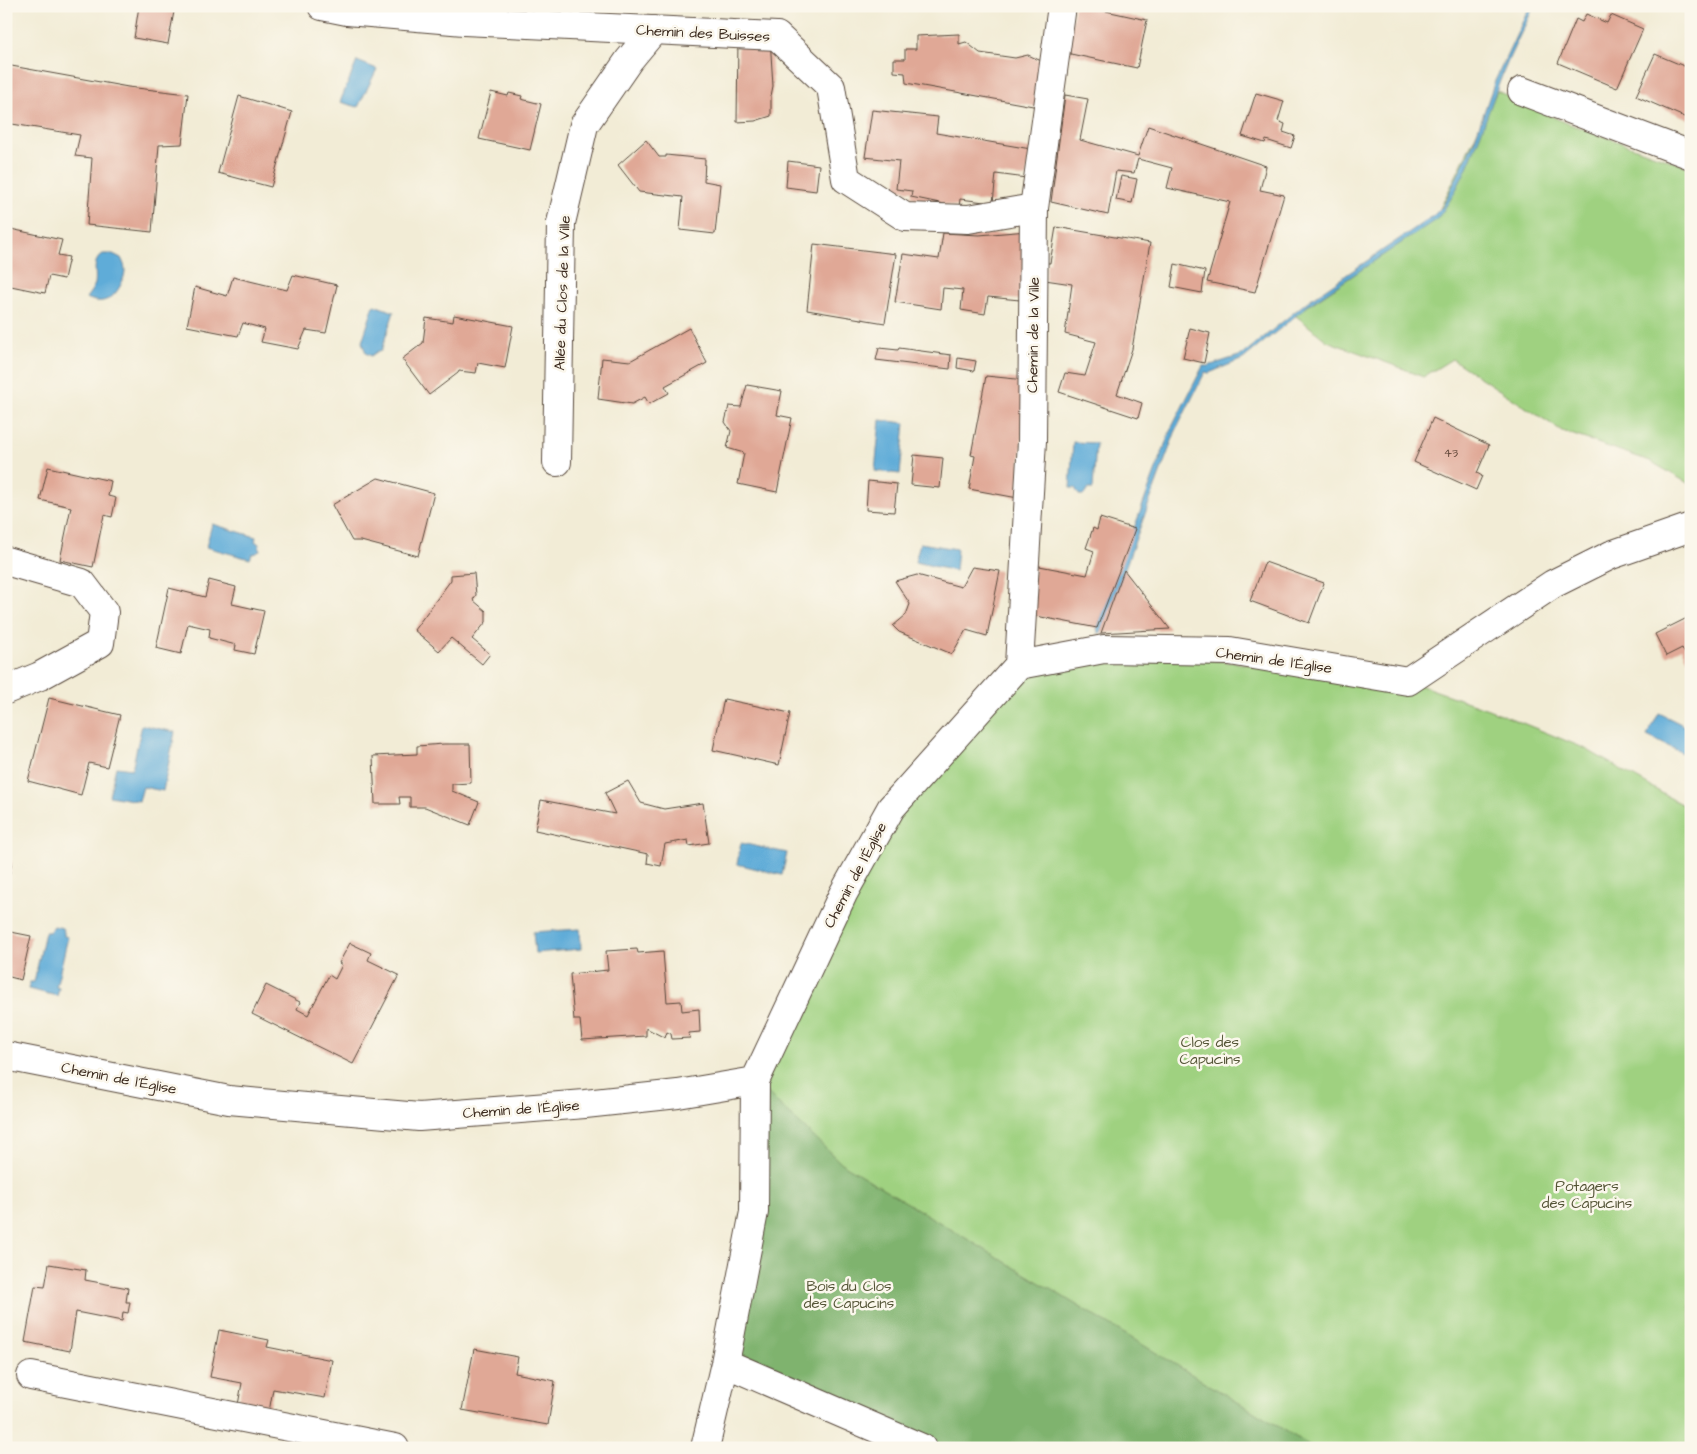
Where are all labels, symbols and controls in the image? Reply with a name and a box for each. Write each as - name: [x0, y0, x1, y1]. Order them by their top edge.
- street label: Chemin des Buisses: [635, 20, 771, 48]
- street label: Allée du Clos de la Ville: [549, 215, 576, 371]
- street label: Chemin de la Ville: [1022, 277, 1045, 393]
- house number: 43: [1444, 445, 1458, 462]
- street label: Chemin de l'Église: [1214, 642, 1333, 680]
- street label: Chemin de l'Église: [819, 819, 893, 932]
- park label: Clos des Capucins: [1179, 1032, 1241, 1070]
- street label: Chemin de l'Église: [59, 1057, 178, 1101]
- street label: Chemin de l'Église: [462, 1095, 580, 1125]
- park label: Potagers des Capucins: [1542, 1176, 1633, 1214]
- park label: Bois du Clos des Capucins: [804, 1276, 895, 1314]

